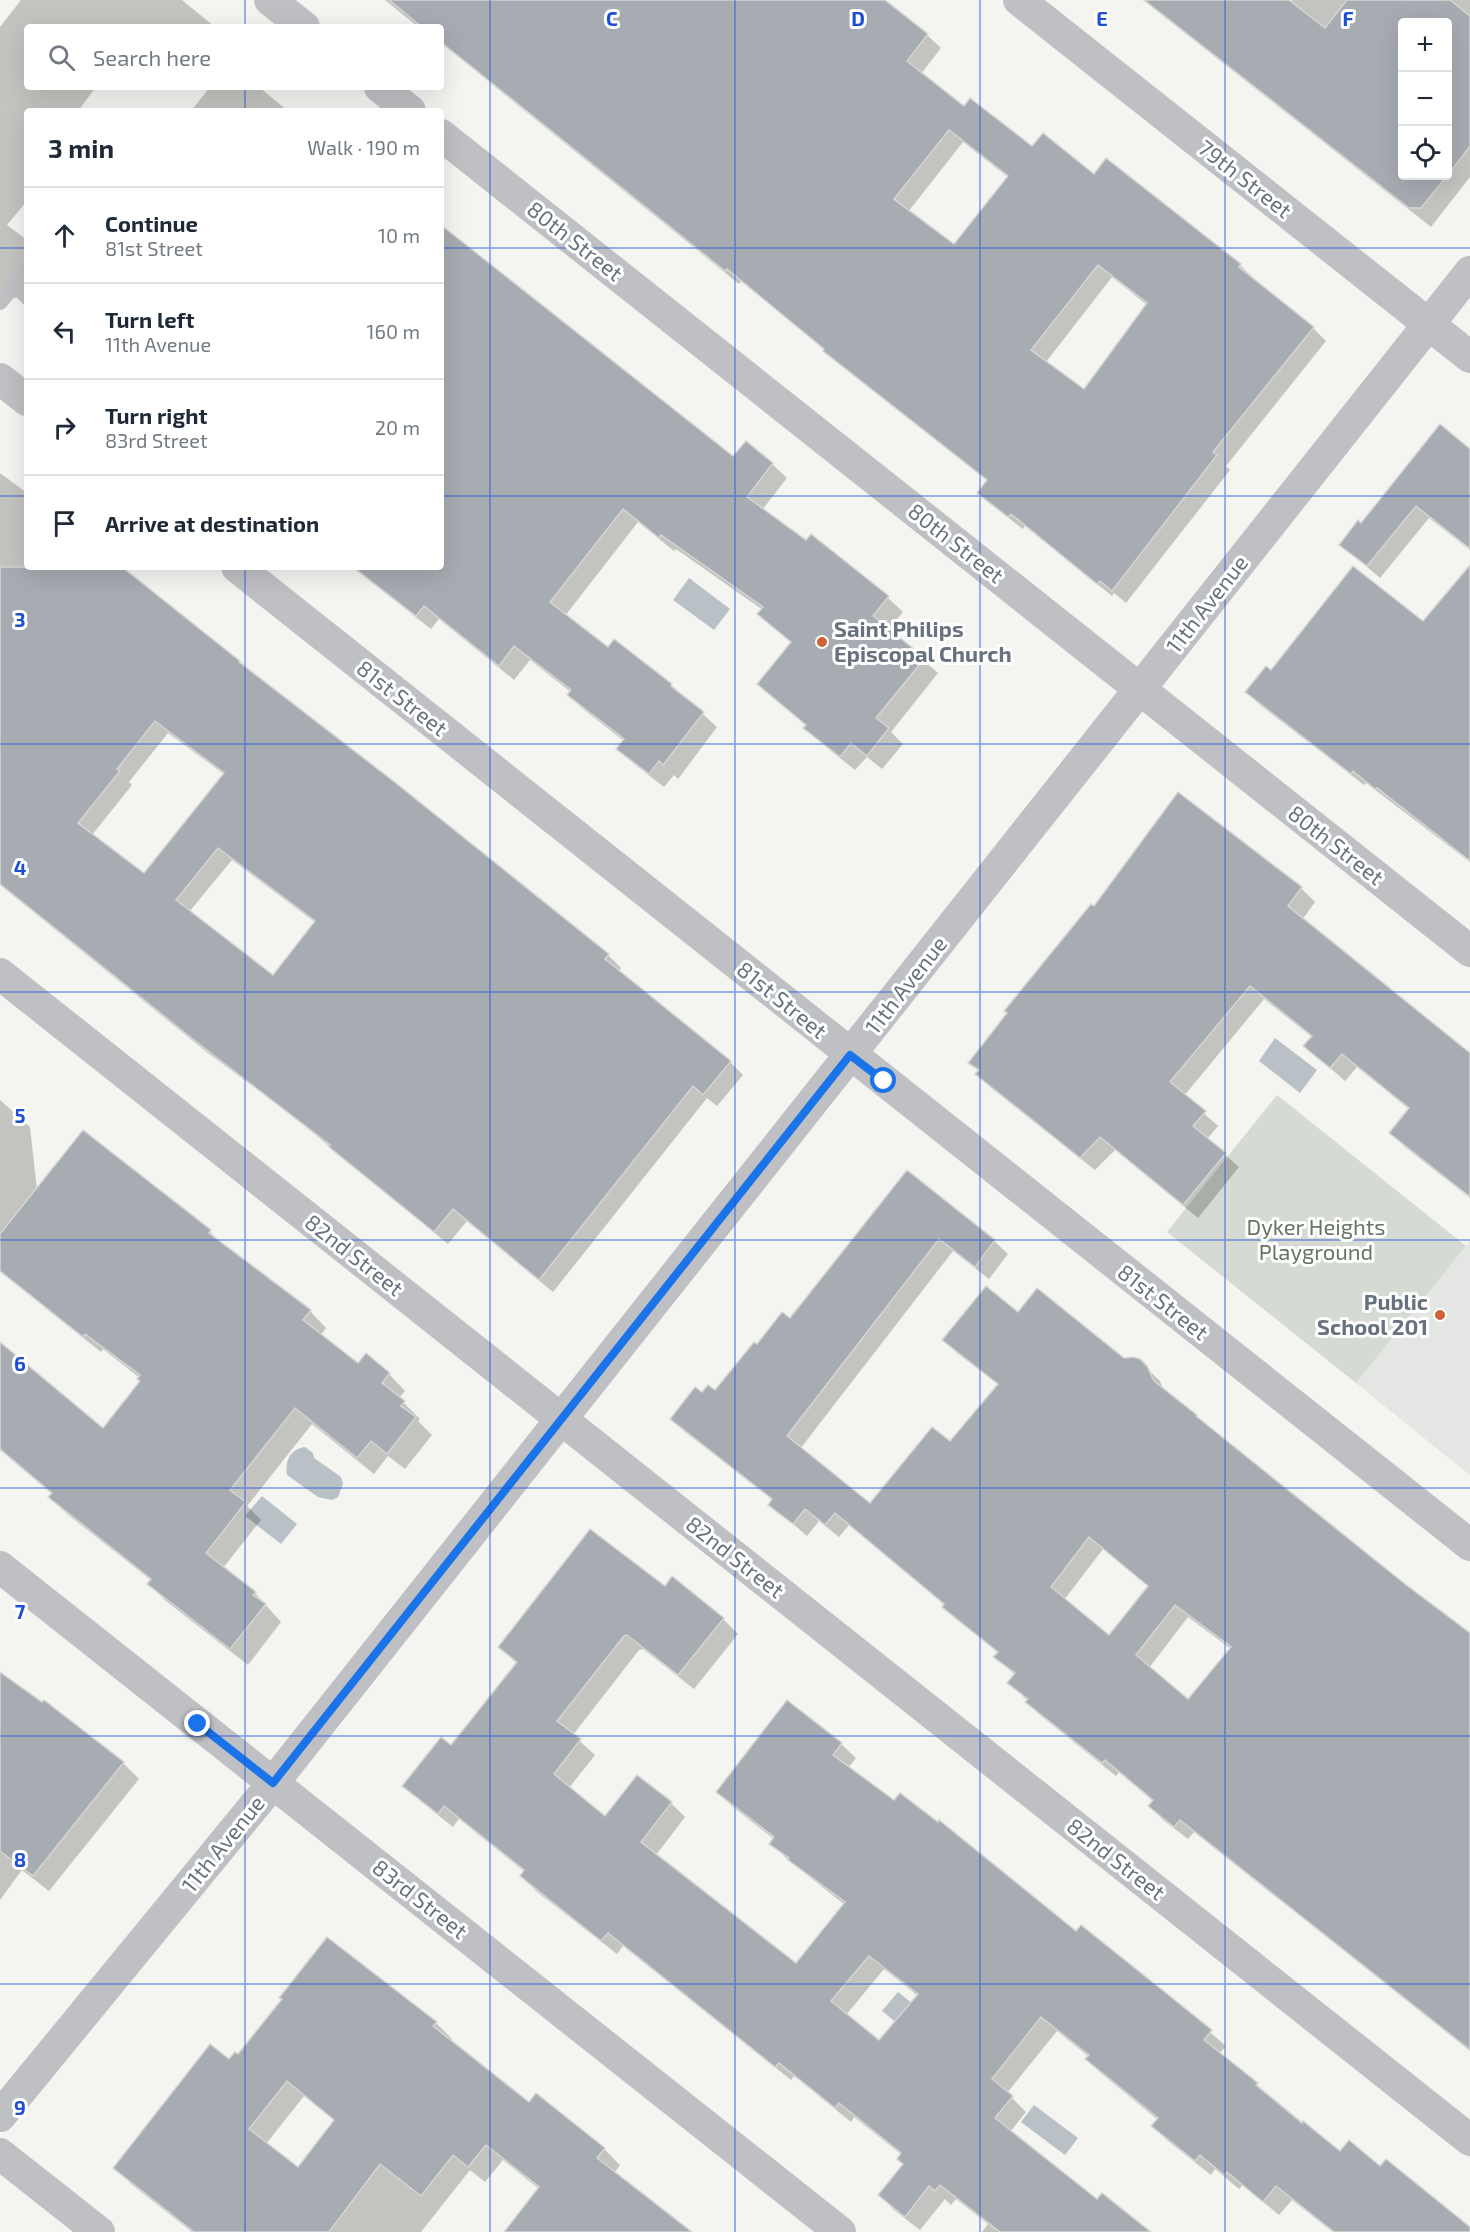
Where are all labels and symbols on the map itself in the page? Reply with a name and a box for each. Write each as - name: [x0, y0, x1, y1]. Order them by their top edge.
- text: C: [606, 6, 618, 30]
- text: D: [851, 6, 865, 30]
- text: E: [1096, 6, 1108, 30]
- text: F: [1342, 6, 1354, 30]
- street label: 79th Street: [1194, 134, 1297, 223]
- street label: 80th Street: [523, 195, 628, 286]
- street label: 80th Street: [904, 497, 1009, 588]
- street label: 11th Avenue: [1160, 549, 1252, 657]
- text: 3: [14, 607, 26, 631]
- place label: Saint Philips Episcopal Church: [834, 615, 1012, 666]
- marker: Saint Philips Episcopal Church: [815, 635, 829, 649]
- street label: 81st Street: [352, 654, 453, 741]
- street label: 80th Street: [1284, 799, 1389, 890]
- text: 4: [14, 855, 27, 879]
- street label: 11th Avenue: [859, 930, 951, 1038]
- street label: 81st Street: [733, 955, 833, 1043]
- route start: [870, 1067, 896, 1093]
- text: 5: [14, 1103, 26, 1127]
- street label: 82nd Street: [300, 1208, 409, 1301]
- park label: Dyker Heights Playground: [1247, 1213, 1385, 1264]
- street label: 81st Street: [1113, 1258, 1214, 1345]
- place label: Public School 201: [1317, 1288, 1428, 1339]
- marker: Public School 201: [1433, 1308, 1447, 1322]
- text: 6: [14, 1351, 26, 1375]
- street label: 82nd Street: [681, 1510, 790, 1603]
- text: 7: [15, 1599, 26, 1623]
- route end: [184, 1710, 210, 1736]
- street label: 11th Avenue: [175, 1790, 269, 1897]
- street label: 82nd Street: [1062, 1812, 1171, 1905]
- text: 8: [14, 1847, 26, 1871]
- street label: 83rd Street: [368, 1853, 473, 1943]
- text: 9: [14, 2095, 26, 2119]

